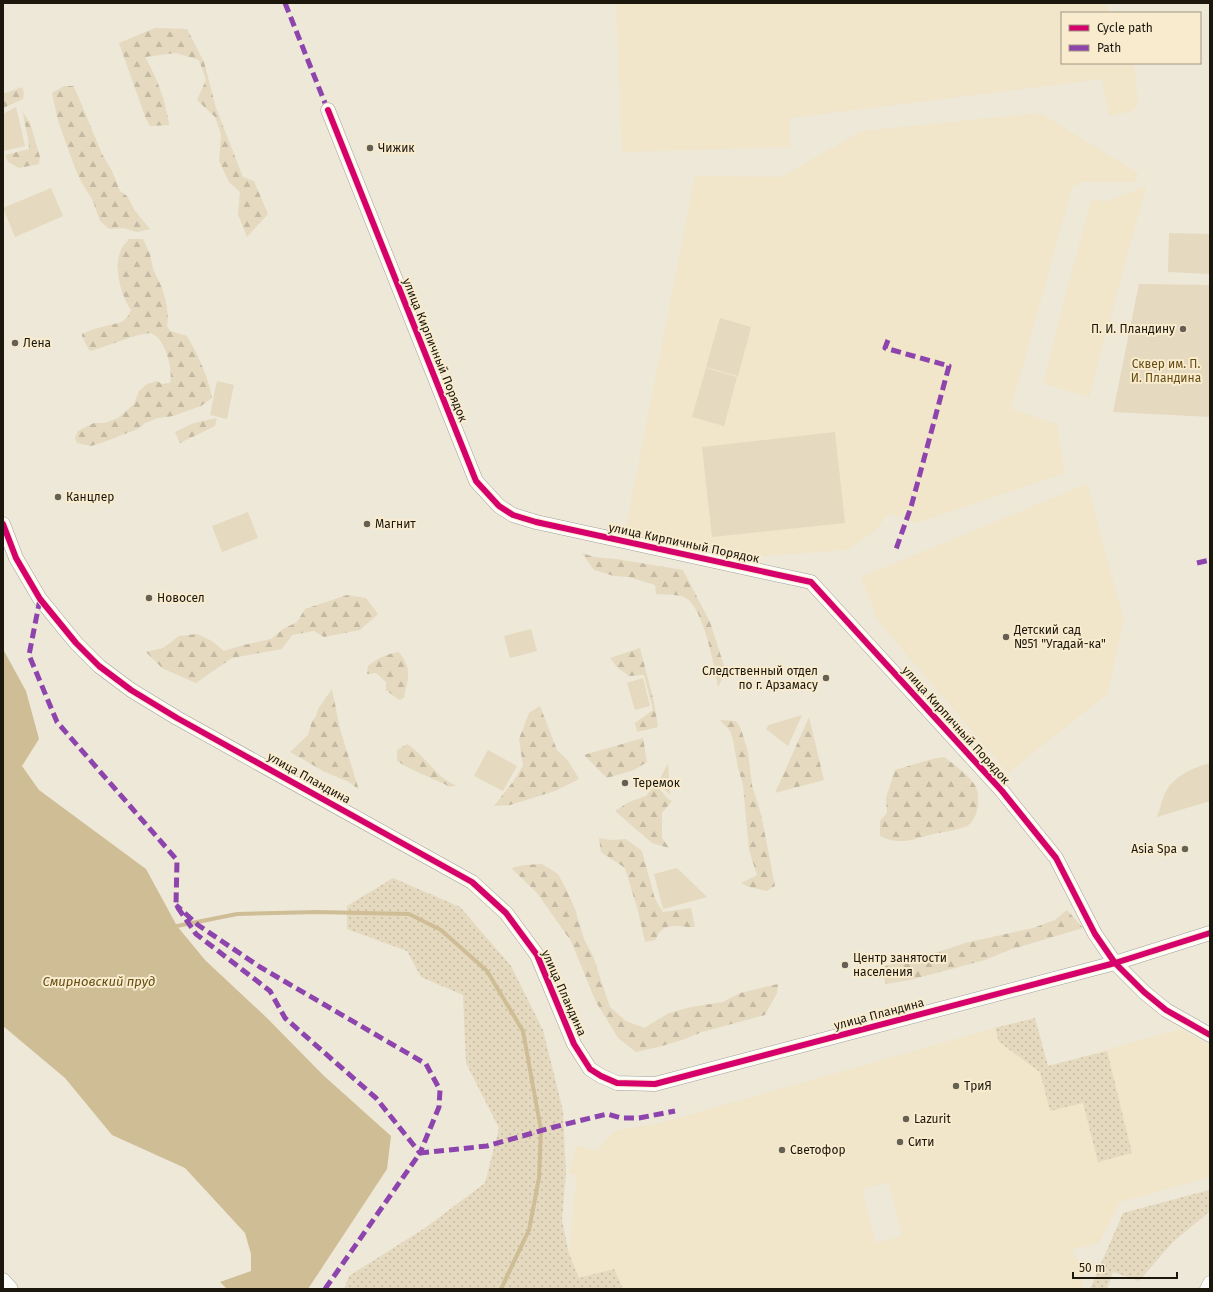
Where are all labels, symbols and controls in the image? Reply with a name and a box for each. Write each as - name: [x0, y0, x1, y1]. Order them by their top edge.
- legend: [1061, 12, 1201, 64]
- text: Cycle path: [1097, 21, 1153, 35]
- text: Path: [1097, 41, 1121, 55]
- place label: Чижик: [378, 141, 415, 155]
- marker: Чижик: [365, 143, 375, 153]
- street label: улица Кирпичный Порядок: [400, 276, 471, 425]
- place label: П. И. Пландину: [1091, 322, 1175, 336]
- marker: П. И. Пландину: [1178, 324, 1188, 334]
- place label: Лена: [23, 336, 51, 350]
- marker: Лена: [10, 338, 20, 348]
- park label: Сквер им. П. И. Пландина: [1131, 357, 1201, 385]
- place label: Канцлер: [66, 490, 114, 504]
- marker: Канцлер: [53, 492, 63, 502]
- place label: Магнит: [375, 517, 416, 531]
- marker: Магнит: [362, 519, 372, 529]
- street label: улица Кирпичный Порядок: [607, 520, 761, 566]
- place label: Новосел: [157, 591, 205, 605]
- marker: Новосел: [144, 593, 154, 603]
- place label: Детский сад №51 "Угадай-ка": [1013, 623, 1106, 651]
- marker: Детский сад №51 "Угадай-ка": [1001, 632, 1011, 642]
- street label: улица Кирпичный Порядок: [899, 663, 1013, 787]
- place label: Следственный отдел по г. Арзамасу: [702, 664, 818, 692]
- marker: Следственный отдел по г. Арзамасу: [821, 673, 831, 683]
- street label: улица Пландина: [265, 749, 353, 807]
- place label: Теремок: [633, 776, 681, 790]
- marker: Теремок: [620, 778, 630, 788]
- place label: Asia Spa: [1131, 842, 1177, 856]
- marker: Asia Spa: [1180, 844, 1190, 854]
- street label: улица Пландина: [539, 948, 589, 1038]
- place label: Центр занятости населения: [853, 951, 947, 979]
- marker: Центр занятости населения: [840, 960, 850, 970]
- water label: Смирновский пруд: [43, 974, 155, 989]
- street label: улица Пландина: [832, 995, 926, 1033]
- place label: ТриЯ: [964, 1079, 992, 1093]
- marker: ТриЯ: [951, 1081, 961, 1091]
- place label: Lazurit: [914, 1112, 952, 1126]
- marker: Lazurit: [901, 1114, 911, 1124]
- place label: Сити: [908, 1135, 934, 1149]
- marker: Сити: [895, 1137, 905, 1147]
- place label: Светофор: [790, 1143, 846, 1157]
- marker: Светофор: [777, 1145, 787, 1155]
- scale bar: [1073, 1254, 1177, 1280]
- text: 50 m: [1079, 1261, 1105, 1275]

